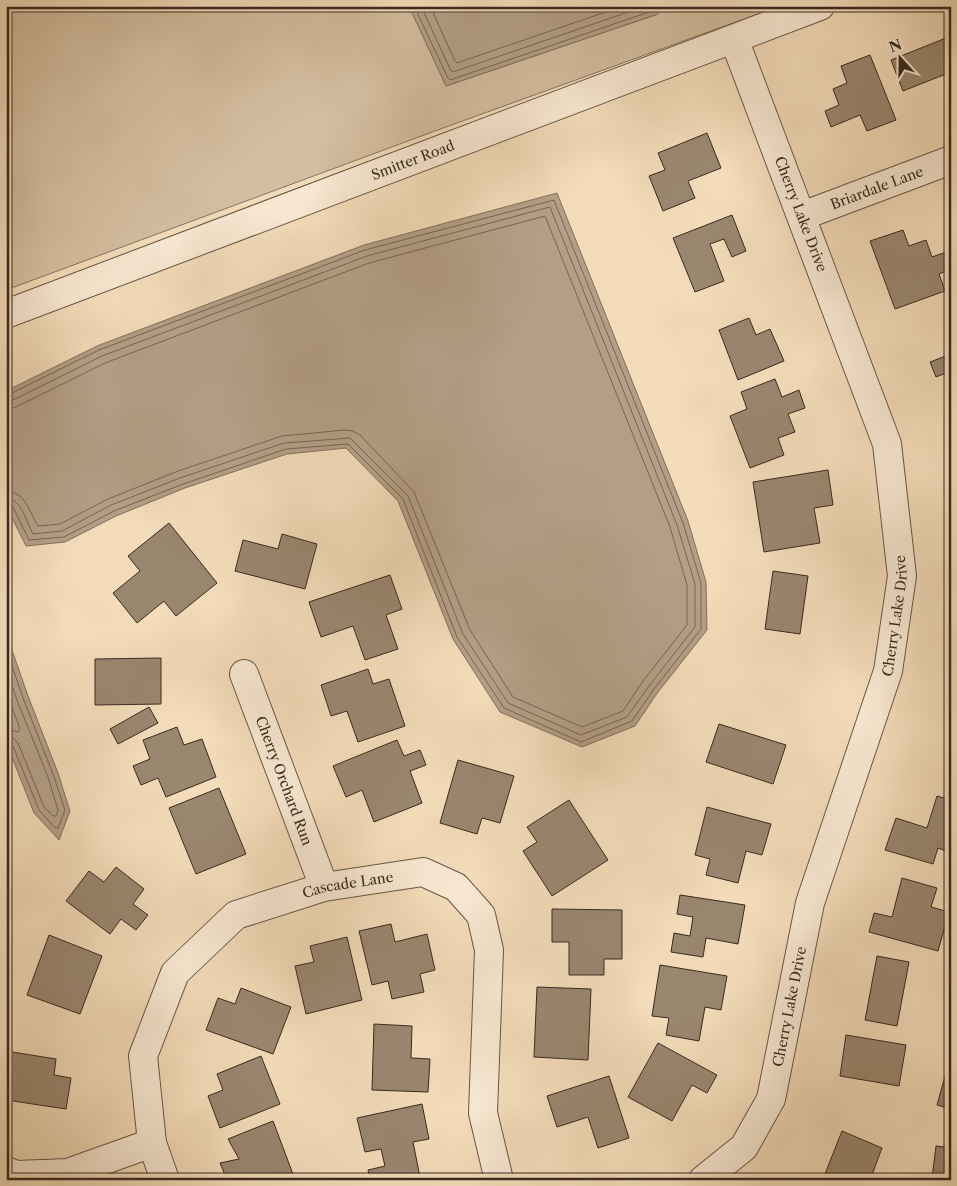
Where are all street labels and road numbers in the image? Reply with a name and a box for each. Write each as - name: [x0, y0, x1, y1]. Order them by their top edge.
- street label: Smitter Road: [369, 136, 457, 184]
- street label: Cherry Lake Drive: [771, 154, 831, 274]
- street label: Briardale Lane: [828, 162, 926, 213]
- street label: Cherry Lake Drive: [878, 554, 911, 679]
- street label: Cherry Orchard Run: [252, 714, 317, 848]
- street label: Cascade Lane: [300, 868, 395, 902]
- street label: Cherry Lake Drive: [769, 945, 810, 1068]

